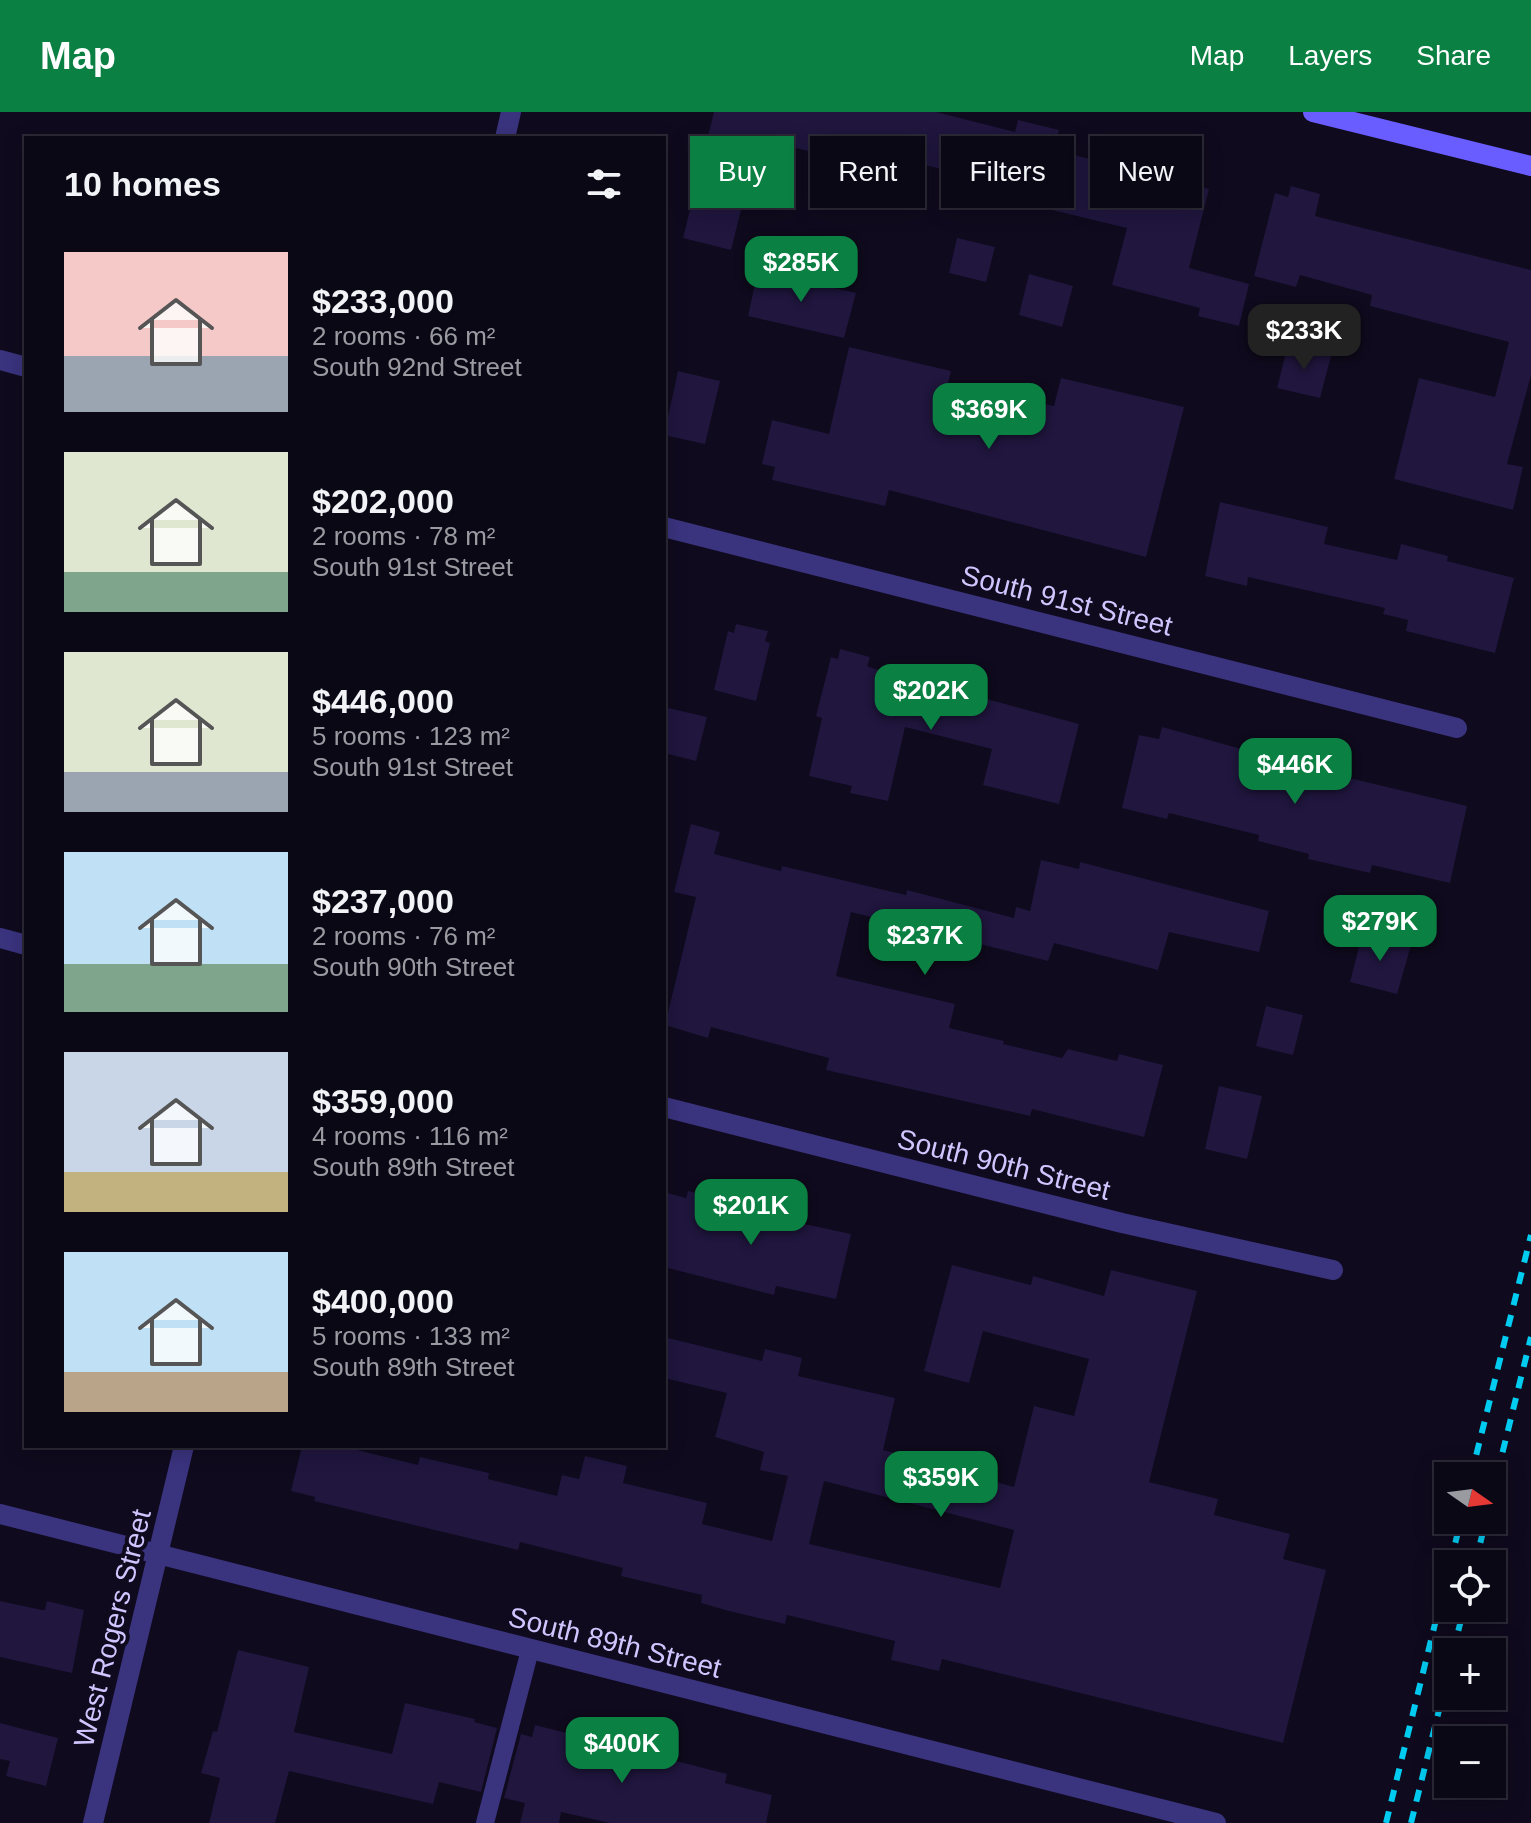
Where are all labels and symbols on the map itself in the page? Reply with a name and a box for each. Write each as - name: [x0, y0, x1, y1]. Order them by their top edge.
- pin: $285K: [745, 236, 857, 304]
- pin: $233K: [1248, 304, 1360, 372]
- pin: $369K: [933, 383, 1045, 451]
- street label: South 91st Street: [958, 559, 1176, 642]
- pin: $202K: [875, 664, 987, 732]
- pin: $446K: [1239, 738, 1351, 806]
- pin: $279K: [1324, 895, 1436, 963]
- pin: $237K: [869, 909, 981, 977]
- street label: South 90th Street: [894, 1123, 1114, 1206]
- pin: $201K: [695, 1179, 807, 1247]
- pin: $359K: [885, 1451, 997, 1519]
- north arrow: [1434, 1462, 1506, 1534]
- street label: West Rogers Street: [68, 1506, 157, 1750]
- street label: South 89th Street: [505, 1601, 725, 1684]
- pin: $400K: [566, 1717, 678, 1785]

